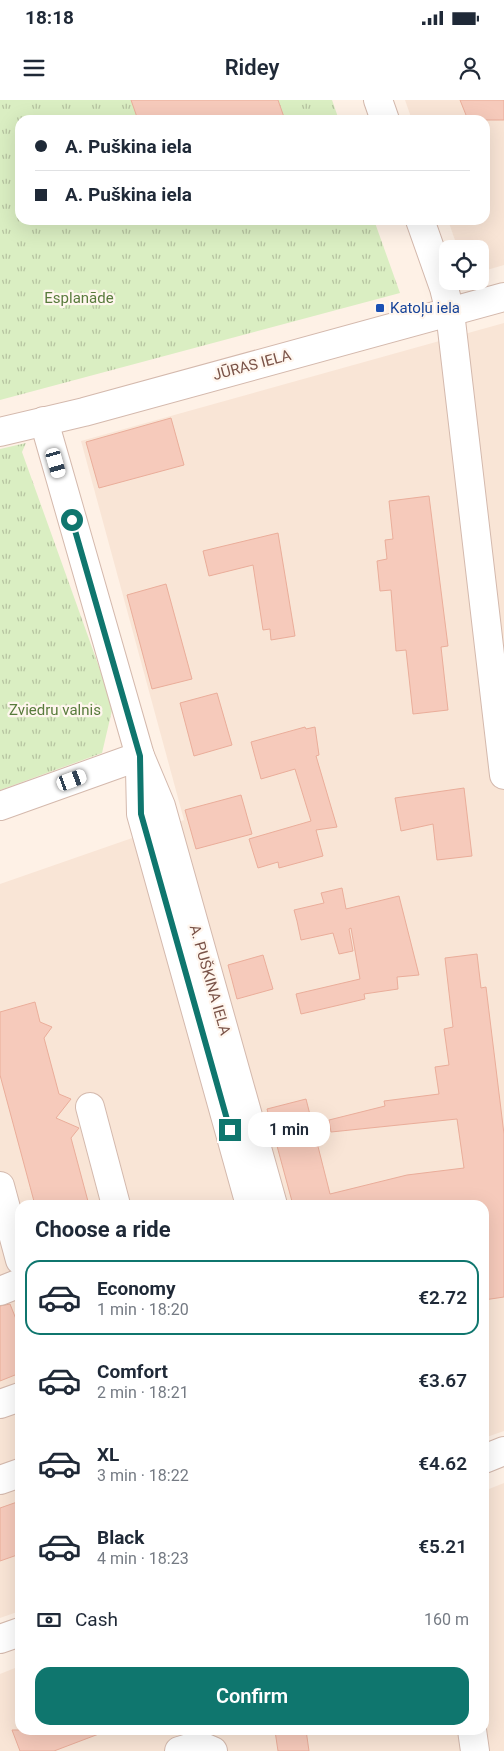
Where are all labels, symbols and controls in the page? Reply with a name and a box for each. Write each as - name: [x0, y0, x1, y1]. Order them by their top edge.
- text: 18:18: [25, 6, 74, 29]
- icon: menu: [20, 54, 48, 82]
- icon: person: [456, 54, 484, 82]
- text: Ridey: [225, 55, 279, 80]
- text: A. Puškina iela: [65, 135, 192, 158]
- text: A. Puškina iela: [65, 183, 192, 206]
- map controls: [439, 240, 489, 290]
- button: locate: [439, 240, 489, 290]
- park label: Esplanāde: [44, 289, 114, 307]
- place label: Katoļu iela: [390, 299, 460, 317]
- marker: Katoļu iela: [374, 302, 386, 314]
- street label: JŪRAS IELA: [211, 346, 293, 384]
- car: [44, 447, 67, 479]
- route start: [61, 509, 83, 531]
- park label: Zviedru valnis: [9, 701, 101, 719]
- car: [55, 768, 88, 792]
- street label: A. PUŠKINA IELA: [186, 923, 234, 1037]
- callout: 1 min: [248, 1112, 330, 1148]
- route end: [219, 1119, 241, 1141]
- text: 1 min: [269, 1120, 309, 1139]
- text: Choose a ride: [35, 1217, 171, 1242]
- icon: car: [37, 1275, 82, 1320]
- text: Economy: [97, 1277, 176, 1300]
- text: €2.72: [418, 1286, 467, 1309]
- text: 1 min · 18:20: [97, 1300, 189, 1319]
- icon: car: [37, 1358, 82, 1403]
- text: Comfort: [97, 1360, 168, 1383]
- text: €3.67: [418, 1369, 467, 1392]
- text: 2 min · 18:21: [97, 1383, 189, 1402]
- icon: car: [37, 1441, 82, 1486]
- text: XL: [97, 1443, 119, 1466]
- text: €4.62: [418, 1452, 467, 1475]
- text: 3 min · 18:22: [97, 1466, 189, 1485]
- icon: car: [37, 1524, 82, 1569]
- text: Black: [97, 1526, 144, 1549]
- text: €5.21: [418, 1535, 467, 1558]
- text: 4 min · 18:23: [97, 1549, 189, 1568]
- icon: cash: [35, 1606, 63, 1634]
- text: Cash: [75, 1608, 118, 1631]
- text: 160 m: [424, 1610, 469, 1629]
- button: Confirm: [35, 1667, 469, 1725]

